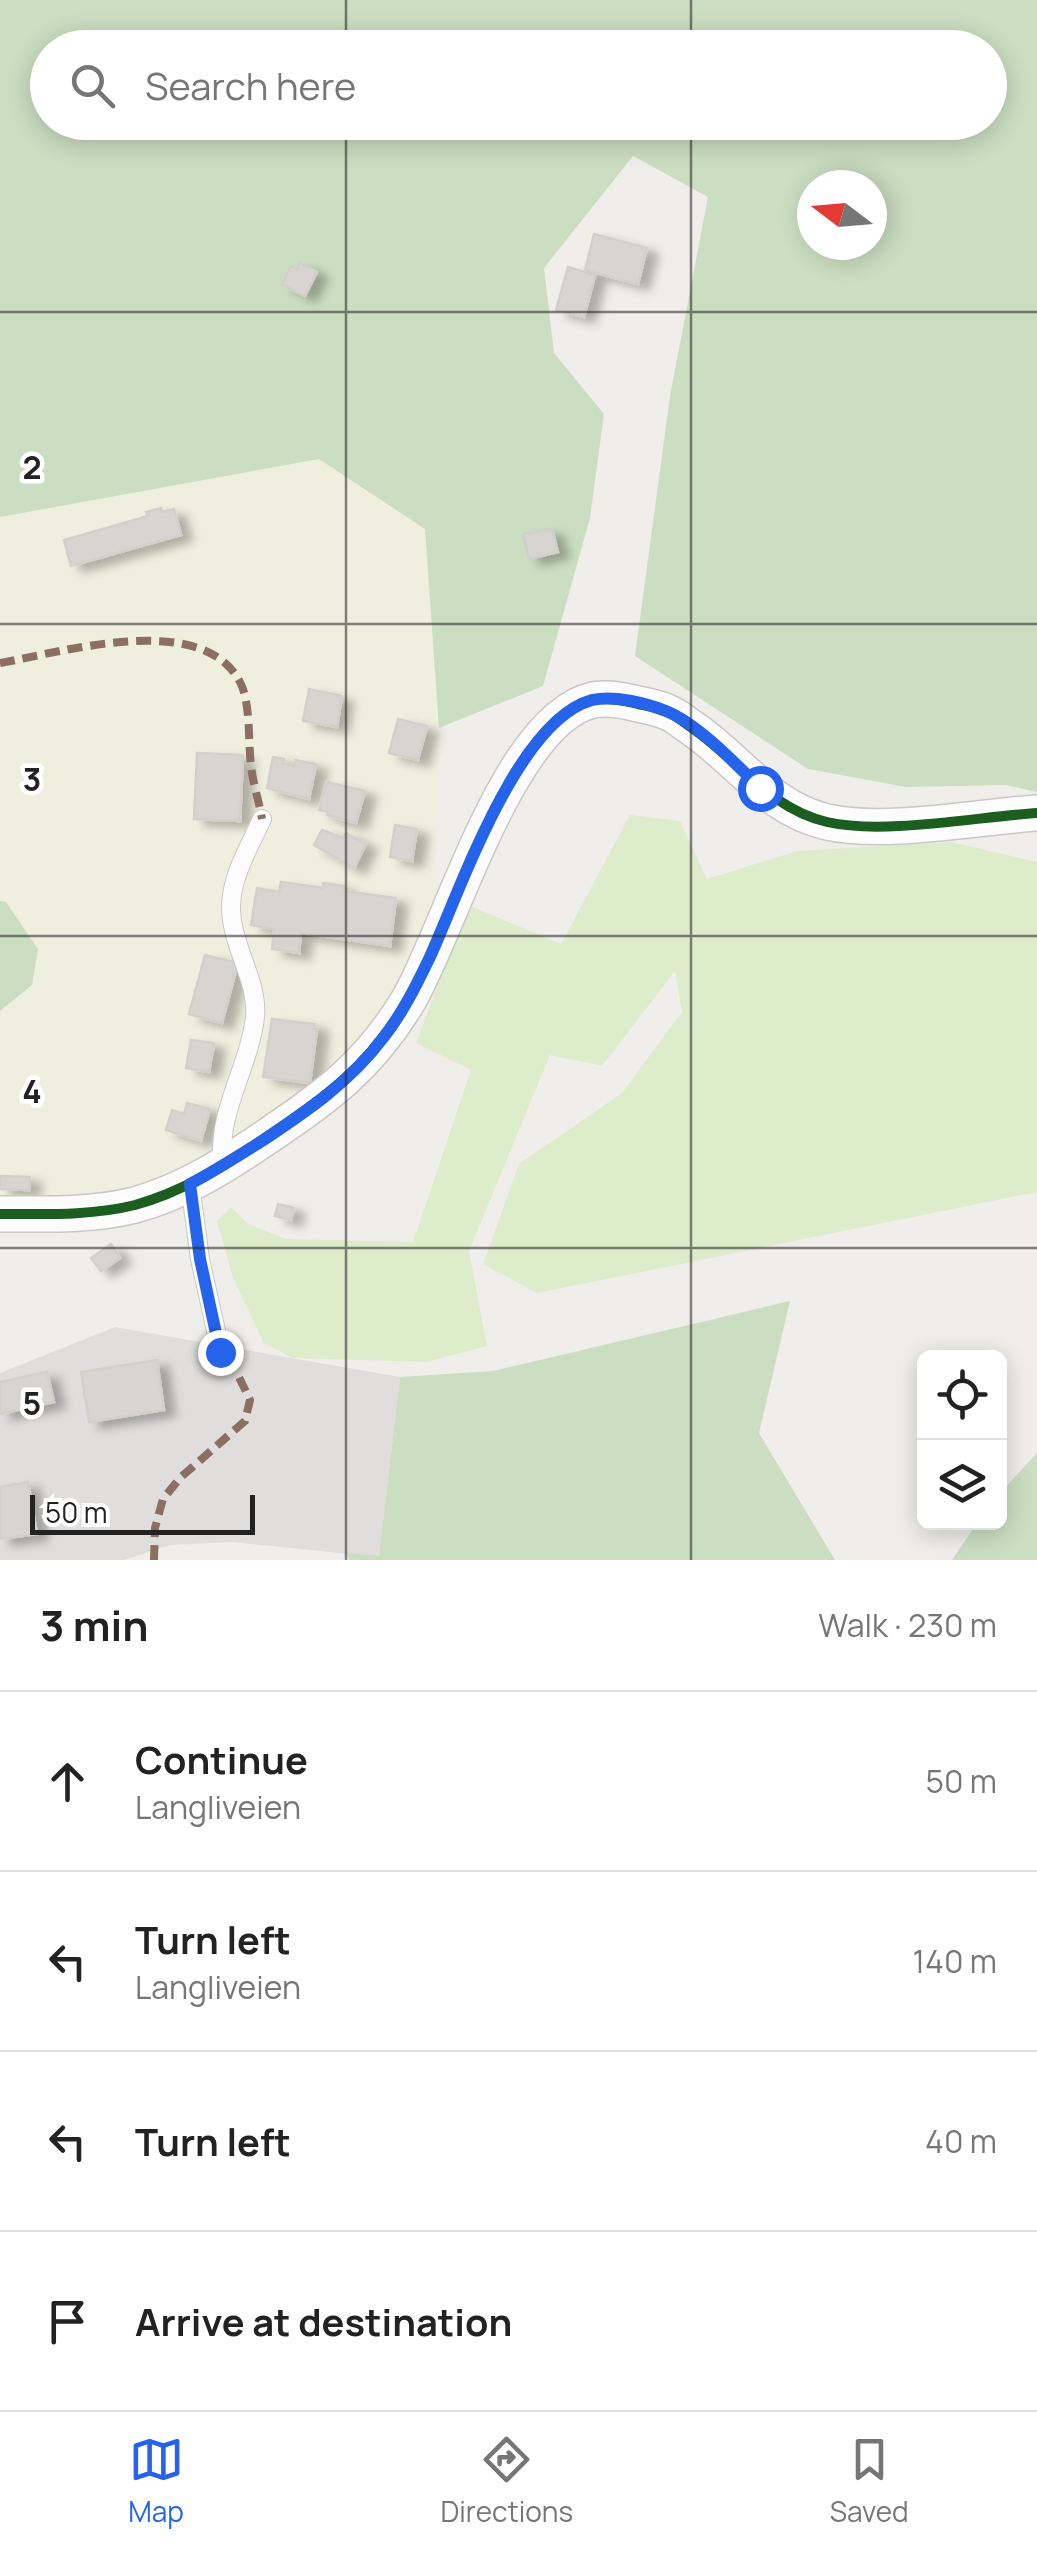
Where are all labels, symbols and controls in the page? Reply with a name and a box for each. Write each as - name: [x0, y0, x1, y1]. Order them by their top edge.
- search box: [30, 30, 1007, 140]
- icon: search: [65, 58, 120, 113]
- text: Search here: [145, 59, 356, 111]
- north arrow: [797, 170, 887, 260]
- text: 2: [22, 445, 42, 489]
- text: 3: [23, 757, 41, 801]
- route start: [738, 766, 784, 812]
- text: 4: [22, 1069, 42, 1113]
- route end: [198, 1330, 244, 1376]
- map controls: [917, 1350, 1007, 1530]
- button: locate: [917, 1350, 1007, 1440]
- text: 5: [23, 1381, 41, 1425]
- button: layers: [917, 1440, 1007, 1530]
- scale bar: [30, 1490, 255, 1534]
- text: 50 m: [45, 1493, 108, 1531]
- text: 3 min: [40, 1596, 149, 1654]
- text: Walk · 230 m: [818, 1603, 997, 1647]
- text: Continue: [135, 1733, 308, 1785]
- icon: ahead: [40, 1754, 95, 1809]
- text: 50 m: [925, 1759, 997, 1803]
- text: Langliveien: [135, 1785, 301, 1829]
- text: Turn left: [135, 1913, 291, 1965]
- icon: left: [40, 1934, 95, 1989]
- text: 140 m: [913, 1939, 997, 1983]
- text: Langliveien: [135, 1965, 301, 2009]
- icon: left: [40, 2114, 95, 2169]
- text: Turn left: [135, 2115, 291, 2167]
- text: 40 m: [925, 2119, 997, 2163]
- icon: arrive: [40, 2294, 95, 2349]
- text: Arrive at destination: [135, 2295, 512, 2347]
- tab: Map: [128, 2432, 184, 2530]
- tab: Directions: [441, 2432, 573, 2530]
- tab: Saved: [830, 2432, 909, 2530]

